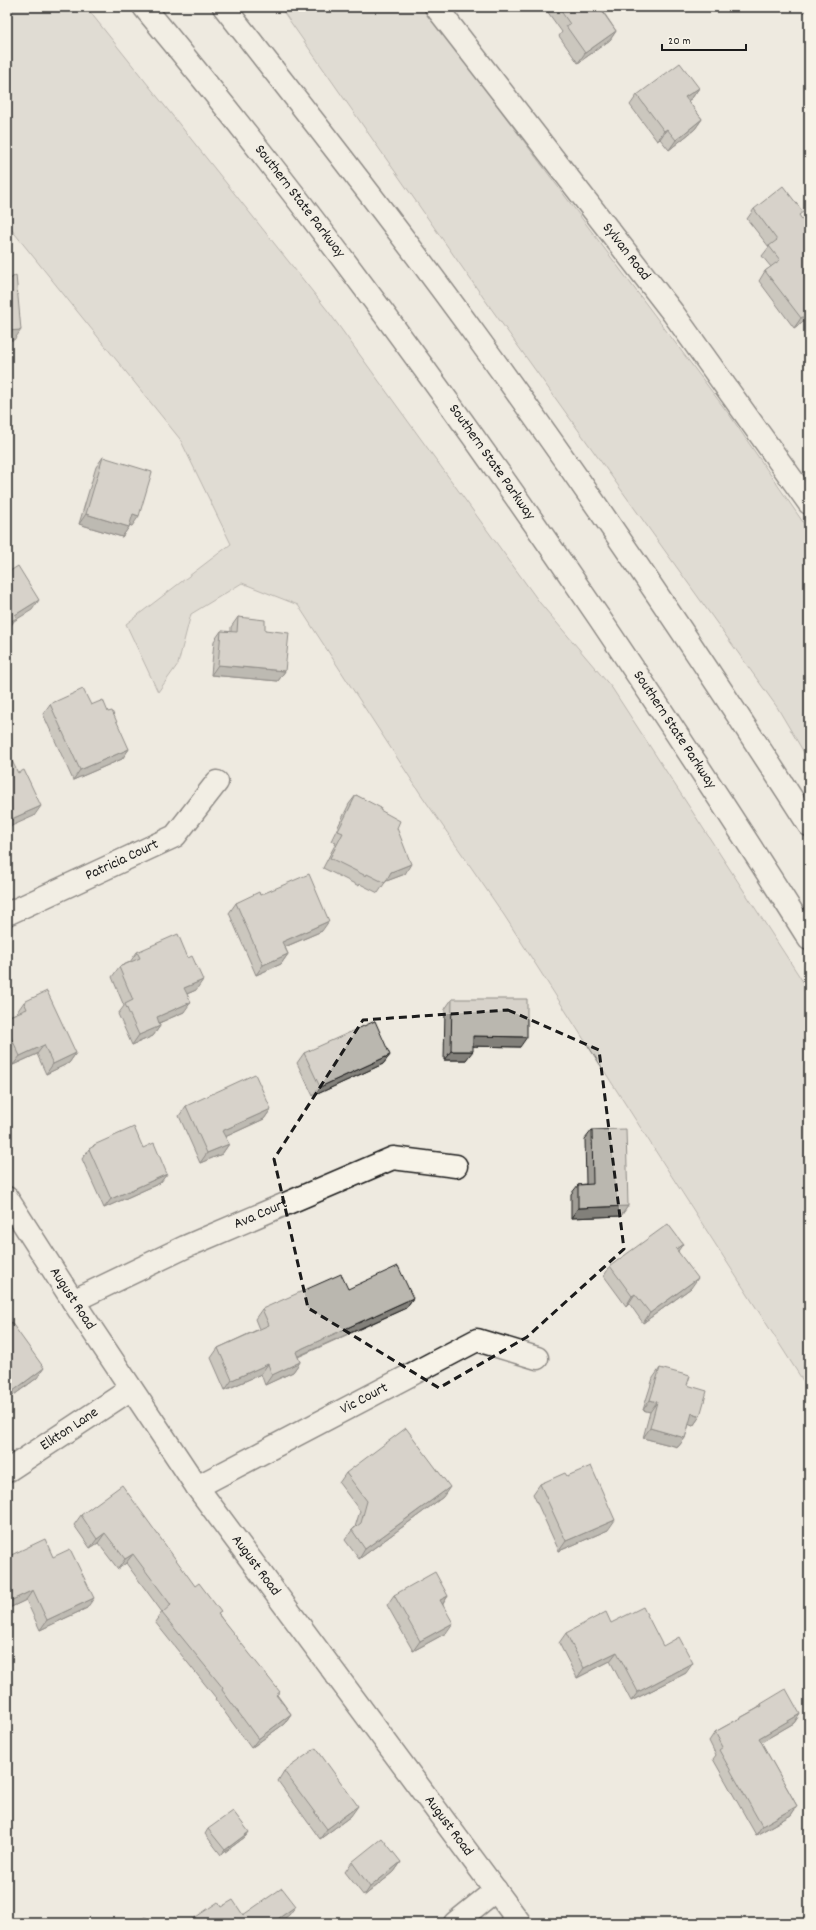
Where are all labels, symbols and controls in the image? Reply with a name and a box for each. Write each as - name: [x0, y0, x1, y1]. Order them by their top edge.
- scale bar: [662, 26, 746, 52]
- text: 20 m: [668, 33, 691, 50]
- street label: Southern State Parkway: [248, 140, 351, 264]
- street label: Sylvan Road: [596, 218, 655, 286]
- street label: Southern State Parkway: [443, 400, 541, 526]
- street label: Southern State Parkway: [627, 667, 722, 794]
- street label: Patricia Court: [82, 834, 163, 887]
- street label: Ava Court: [231, 1193, 292, 1236]
- street label: August Road: [43, 1263, 101, 1335]
- street label: Vic Court: [337, 1377, 392, 1421]
- street label: Elkton Lane: [36, 1402, 103, 1457]
- street label: August Road: [225, 1531, 285, 1601]
- street label: August Road: [418, 1791, 478, 1861]

